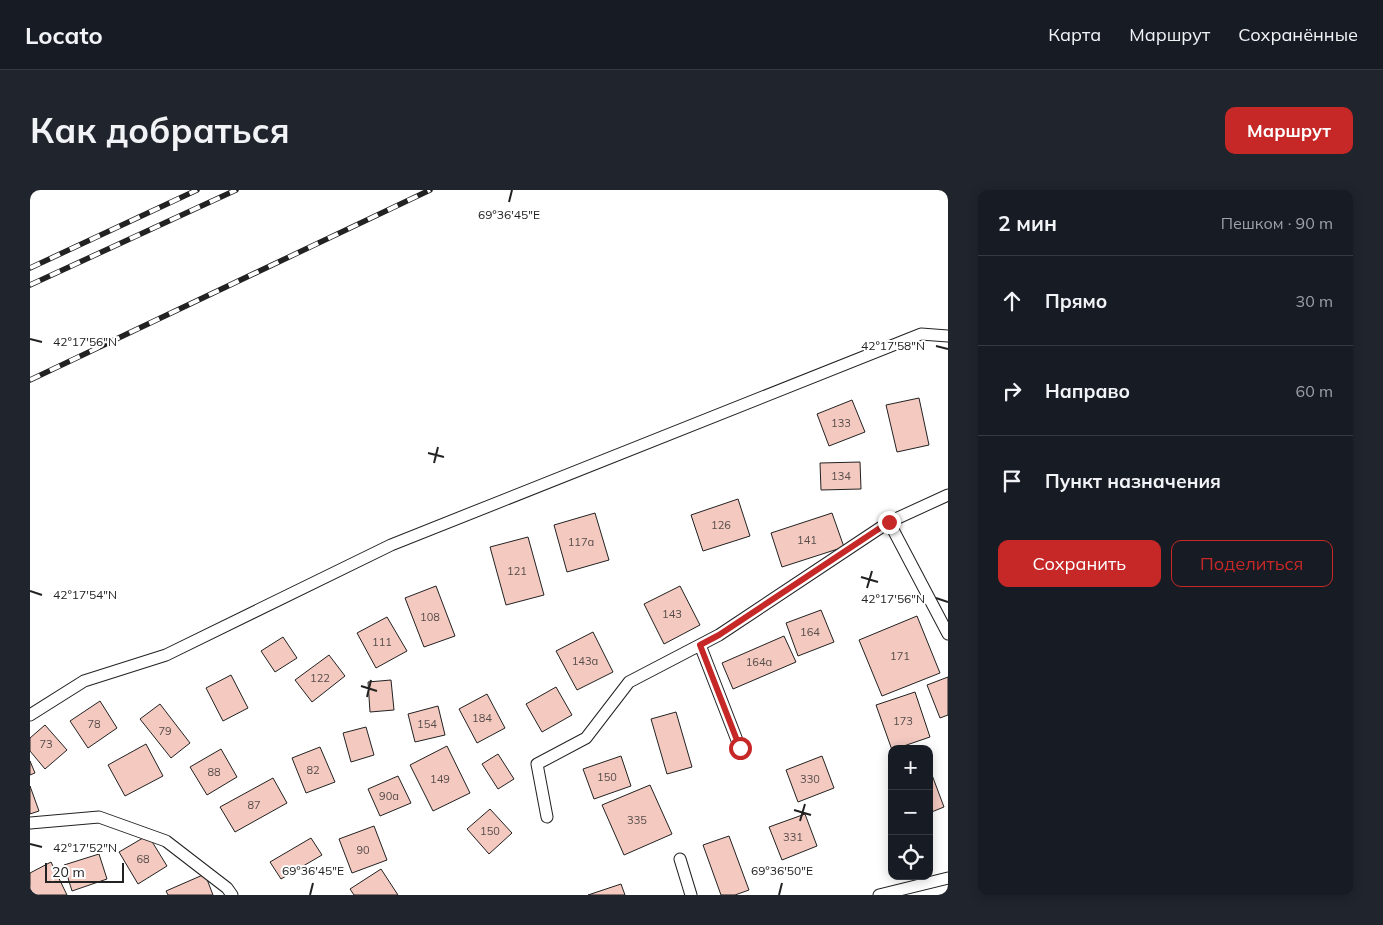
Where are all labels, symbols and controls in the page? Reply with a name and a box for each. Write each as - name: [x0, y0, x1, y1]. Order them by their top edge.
- text: Locato: [25, 20, 103, 50]
- text: Карта: [1048, 23, 1101, 46]
- text: Маршрут: [1129, 23, 1210, 46]
- text: Сохранённые: [1238, 23, 1358, 46]
- button: Маршрут: [1225, 107, 1353, 154]
- text: Как добраться: [30, 108, 290, 152]
- text: 69°36'45"E: [478, 207, 540, 222]
- text: 2 мин: [998, 210, 1057, 236]
- text: Пешком · 90 m: [1221, 213, 1333, 233]
- icon: ahead: [998, 287, 1026, 315]
- text: Прямо: [1045, 289, 1107, 313]
- text: 30 m: [1296, 291, 1333, 311]
- text: 42°17'56"N: [53, 334, 117, 349]
- text: 42°17'58"N: [861, 338, 925, 353]
- icon: right: [998, 377, 1026, 405]
- text: Направо: [1045, 379, 1130, 403]
- text: 60 m: [1296, 381, 1333, 401]
- house number: 133: [831, 416, 851, 430]
- icon: arrive: [998, 467, 1026, 495]
- house number: 134: [831, 469, 851, 483]
- text: Пункт назначения: [1045, 469, 1221, 493]
- route end: [878, 511, 901, 534]
- house number: 126: [711, 518, 731, 532]
- house number: 141: [797, 533, 817, 547]
- house number: 117а: [568, 535, 594, 549]
- button: Сохранить: [998, 540, 1161, 587]
- button: Поделиться: [1171, 540, 1333, 587]
- house number: 121: [507, 564, 527, 578]
- text: 42°17'54"N: [53, 587, 117, 602]
- text: 42°17'56"N: [861, 591, 925, 606]
- house number: 143: [662, 607, 682, 621]
- house number: 108: [420, 610, 440, 624]
- house number: 164: [800, 625, 820, 639]
- house number: 111: [372, 635, 392, 649]
- house number: 171: [890, 649, 910, 663]
- house number: 143а: [572, 654, 598, 668]
- house number: 164а: [746, 655, 772, 669]
- house number: 122: [310, 671, 330, 685]
- house number: 184: [472, 711, 492, 725]
- house number: 173: [893, 714, 913, 728]
- house number: 78: [87, 717, 101, 731]
- house number: 154: [417, 717, 437, 731]
- house number: 79: [158, 724, 172, 738]
- house number: 73: [39, 737, 53, 751]
- route start: [729, 737, 752, 760]
- map controls: [888, 745, 933, 880]
- button: +: [888, 745, 933, 790]
- house number: 82: [306, 763, 320, 777]
- house number: 88: [207, 765, 221, 779]
- house number: 150: [597, 770, 617, 784]
- house number: 149: [430, 772, 450, 786]
- house number: 330: [800, 772, 820, 786]
- house number: 90а: [379, 789, 399, 803]
- button: −: [888, 790, 933, 835]
- house number: 87: [247, 798, 261, 812]
- house number: 335: [627, 813, 647, 827]
- house number: 150: [480, 824, 500, 838]
- house number: 331: [783, 830, 803, 844]
- button: locate: [888, 835, 933, 880]
- text: 42°17'52"N: [53, 840, 117, 855]
- house number: 90: [356, 843, 370, 857]
- house number: 68: [136, 852, 150, 866]
- scale bar: [45, 860, 124, 883]
- text: 20 m: [52, 863, 85, 881]
- text: 69°36'45"E: [282, 863, 344, 878]
- text: 69°36'50"E: [751, 863, 813, 878]

